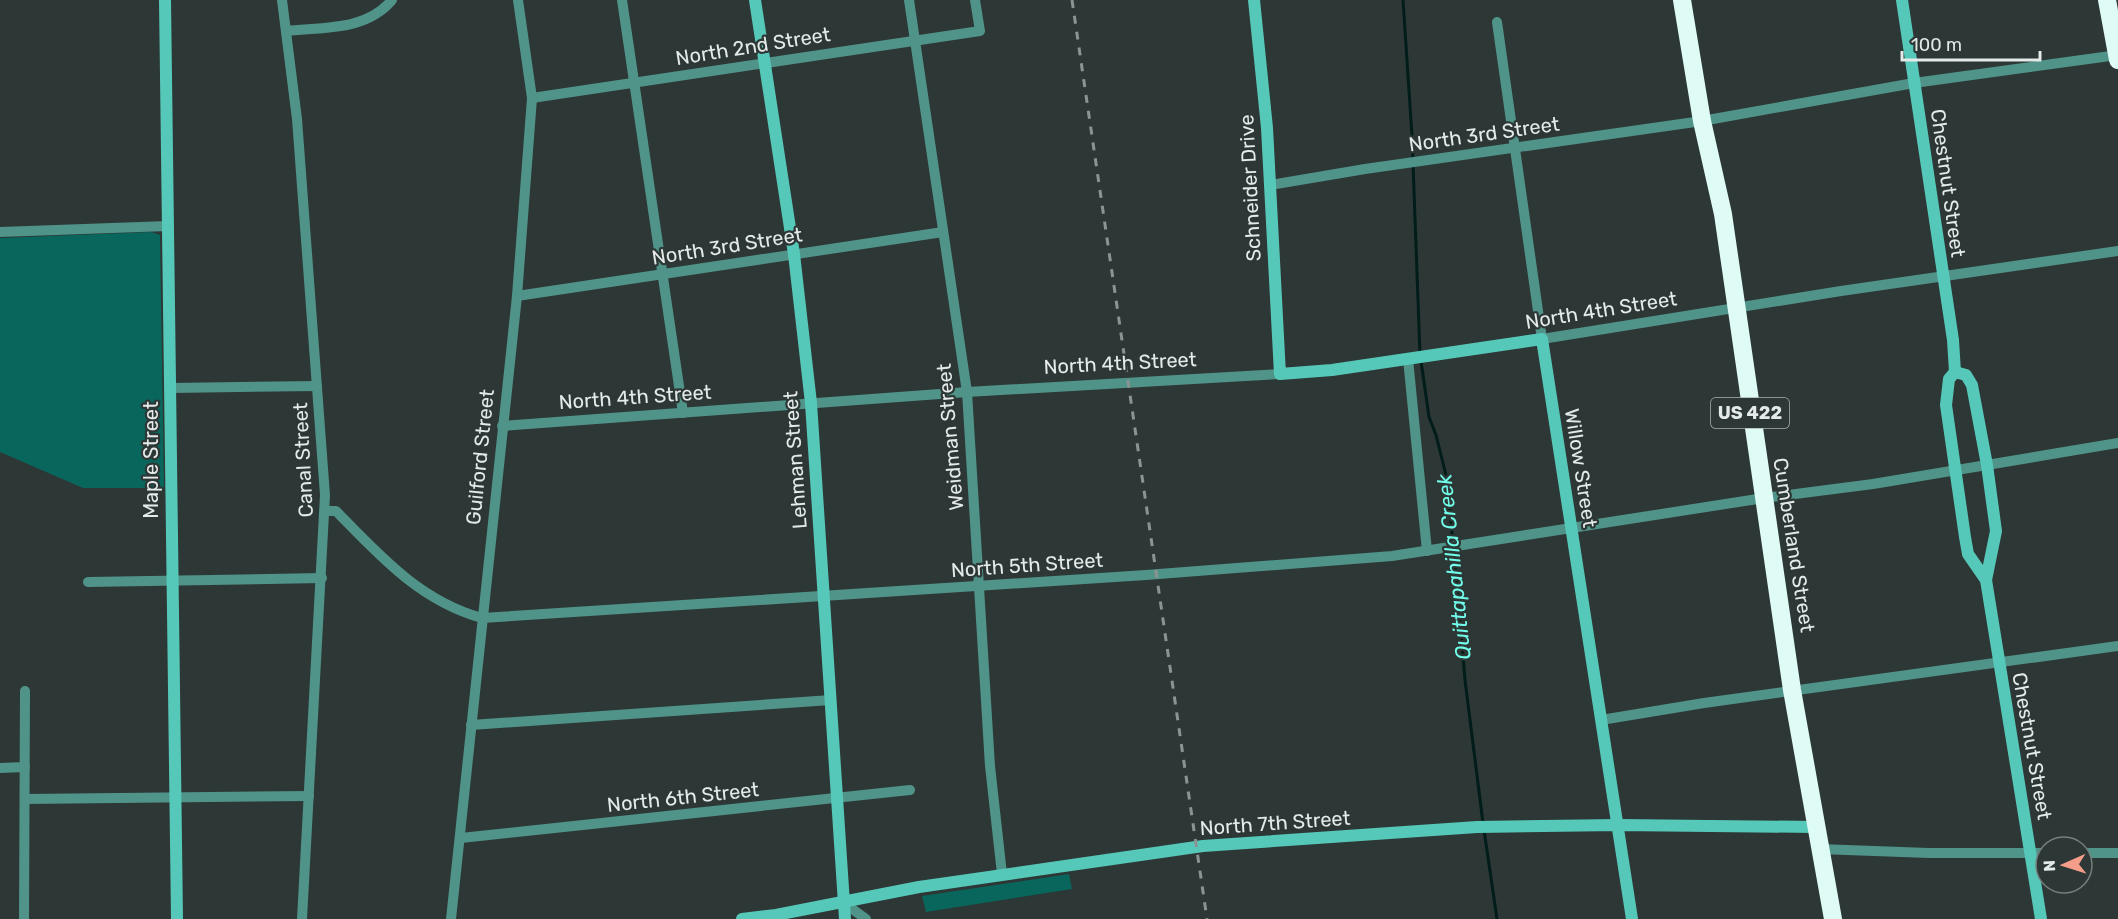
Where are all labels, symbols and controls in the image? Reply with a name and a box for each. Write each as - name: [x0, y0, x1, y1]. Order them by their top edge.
- street label: North 2nd Street: [674, 22, 832, 70]
- scale bar: [1902, 24, 2040, 62]
- text: 100 m: [1911, 34, 1962, 56]
- street label: Chestnut Street: [1926, 107, 1970, 259]
- street label: North 3rd Street: [1407, 112, 1561, 156]
- street label: Schneider Drive: [1234, 114, 1266, 262]
- street label: North 3rd Street: [650, 222, 804, 270]
- street label: North 4th Street: [1524, 286, 1679, 334]
- street label: North 4th Street: [1043, 347, 1197, 379]
- street label: Weidman Street: [932, 362, 968, 511]
- street label: North 4th Street: [558, 380, 712, 414]
- street label: Guilford Street: [461, 388, 499, 526]
- street label: Lehman Street: [778, 390, 812, 530]
- road number: US 422: [1711, 398, 1789, 428]
- street label: Maple Street: [139, 401, 163, 519]
- street label: Canal Street: [288, 402, 318, 518]
- street label: Willow Street: [1560, 407, 1602, 529]
- street label: Cumberland Street: [1768, 456, 1820, 634]
- water label: Quittapahilla Creek: [1431, 472, 1476, 661]
- street label: North 5th Street: [950, 548, 1104, 582]
- street label: Chestnut Street: [2007, 670, 2057, 822]
- street label: North 6th Street: [606, 777, 760, 817]
- street label: North 7th Street: [1199, 806, 1351, 840]
- north arrow: [2034, 835, 2094, 895]
- text: N: [2040, 860, 2059, 872]

